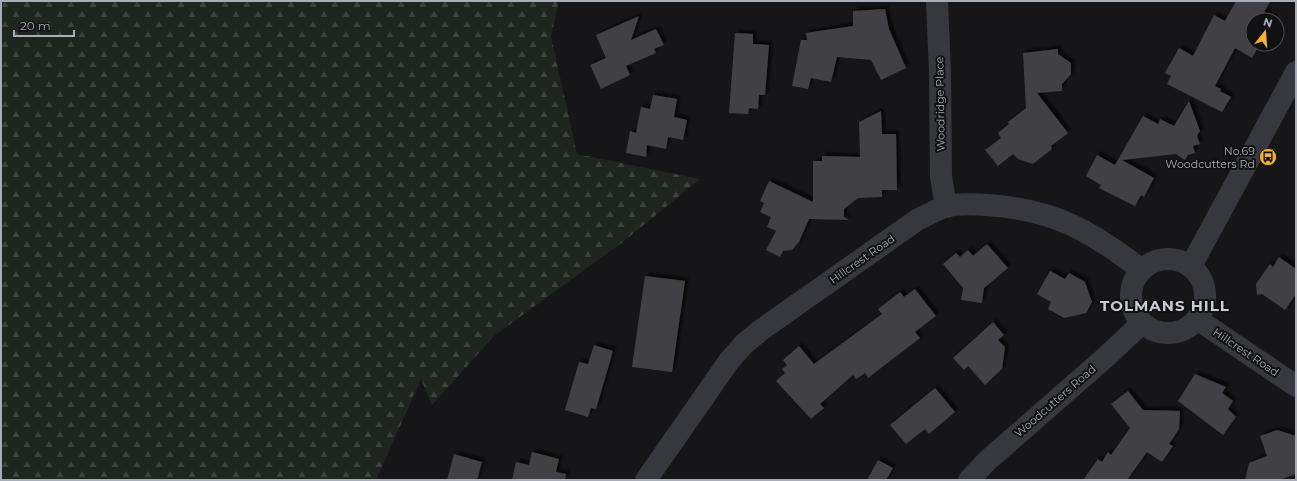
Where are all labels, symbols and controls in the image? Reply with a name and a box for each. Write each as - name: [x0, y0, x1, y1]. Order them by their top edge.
- scale bar: [14, 12, 74, 38]
- north arrow: [1245, 12, 1285, 52]
- text: N: [1262, 14, 1274, 30]
- text: 20 m: [20, 18, 51, 33]
- street label: Woodridge Place: [932, 56, 948, 151]
- place label: No.69 Woodcutters Rd: [1165, 144, 1255, 171]
- bus stop icon: No.69 Woodcutters Rd: [1258, 147, 1278, 167]
- street label: Hillcrest Road: [827, 231, 897, 287]
- district label: TOLMANS HILL: [1100, 296, 1230, 315]
- street label: Hillcrest Road: [1210, 325, 1282, 379]
- street label: Woodcutters Road: [1012, 362, 1098, 440]

